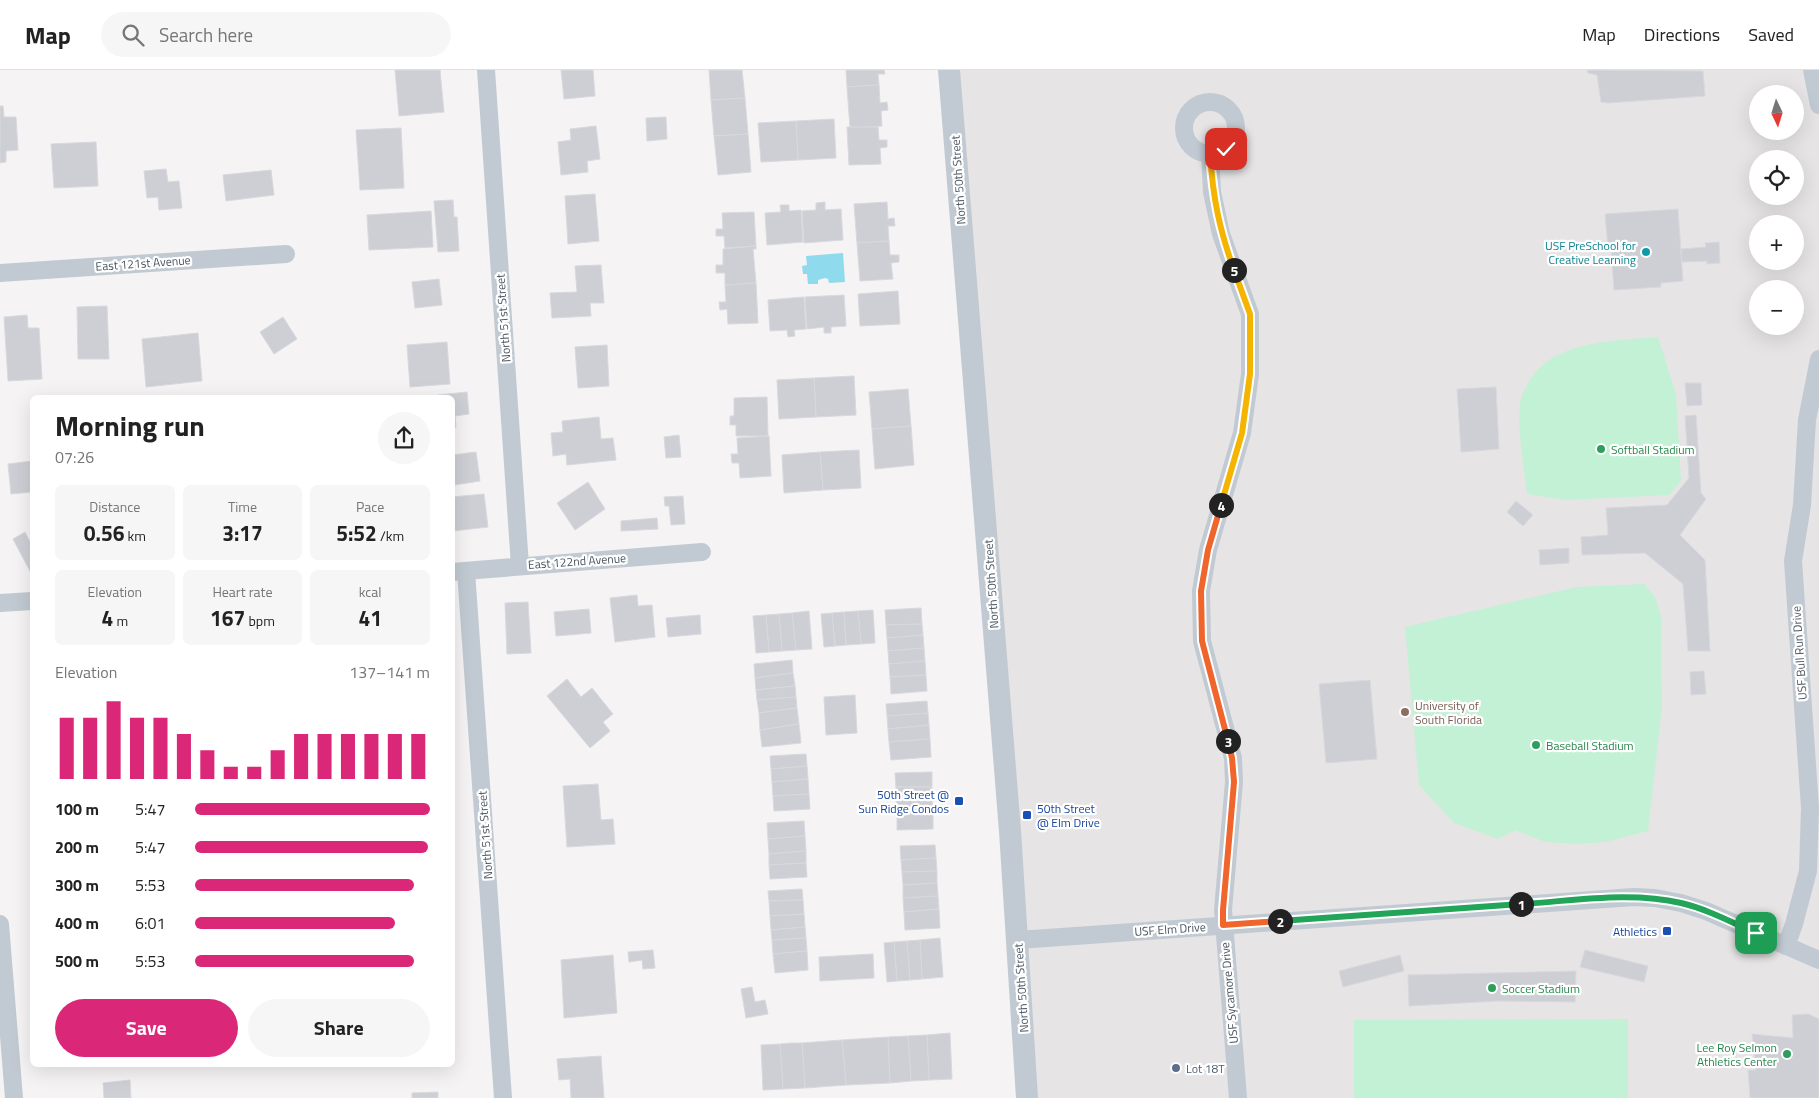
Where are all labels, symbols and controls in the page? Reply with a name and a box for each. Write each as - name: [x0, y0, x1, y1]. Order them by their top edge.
- search box: [101, 12, 451, 57]
- text: Map: [25, 17, 71, 53]
- text: Search here: [159, 20, 253, 49]
- icon: search: [119, 21, 147, 49]
- text: Map: [1582, 21, 1616, 48]
- text: Directions: [1644, 21, 1720, 48]
- text: Saved: [1748, 21, 1794, 48]
- north arrow: [1749, 85, 1804, 140]
- map controls: [1749, 85, 1804, 335]
- pin: [1205, 128, 1247, 170]
- street label: North 50th Street: [945, 134, 971, 225]
- icon: check: [1212, 135, 1240, 163]
- button: locate: [1749, 150, 1804, 205]
- button: +: [1749, 215, 1804, 270]
- place label: USF PreSchool for Creative Learning: [1545, 236, 1636, 269]
- marker: USF PreSchool for Creative Learning: [1640, 246, 1652, 258]
- street label: East 121st Avenue: [95, 250, 191, 276]
- pin: 5: [1222, 258, 1246, 282]
- text: 5: [1231, 260, 1238, 281]
- street label: North 51st Street: [490, 272, 516, 363]
- button: −: [1749, 280, 1804, 335]
- text: Morning run: [55, 404, 205, 447]
- button: share: [378, 412, 430, 464]
- place label: Softball Stadium: [1611, 440, 1695, 459]
- marker: Softball Stadium: [1595, 443, 1607, 455]
- text: 07:26: [55, 445, 94, 469]
- pin: 4: [1208, 492, 1234, 518]
- text: 4: [1218, 495, 1225, 516]
- text: Distance: [89, 496, 140, 517]
- text: Time: [228, 496, 257, 517]
- text: Pace: [356, 496, 384, 517]
- text: 0.56: [84, 517, 124, 549]
- text: 3:17: [222, 517, 263, 549]
- text: 5:52: [336, 517, 377, 549]
- text: km: [124, 525, 146, 546]
- text: /km: [377, 525, 404, 546]
- street label: North 50th Street: [978, 538, 1004, 629]
- street label: East 122nd Avenue: [527, 548, 627, 574]
- text: Elevation: [88, 581, 142, 602]
- text: Heart rate: [212, 581, 273, 602]
- text: kcal: [359, 581, 382, 602]
- text: 4: [102, 602, 113, 634]
- text: 167: [210, 602, 245, 634]
- text: 41: [358, 602, 382, 634]
- street label: USF Bull Run Drive: [1786, 605, 1812, 701]
- text: m: [113, 610, 128, 631]
- text: bpm: [245, 610, 275, 631]
- text: Elevation: [55, 660, 117, 684]
- text: 137–141 m: [349, 660, 430, 684]
- place label: University of South Florida: [1415, 696, 1482, 729]
- marker: University of South Florida: [1399, 706, 1411, 718]
- pin: 3: [1216, 728, 1240, 754]
- text: 3: [1225, 731, 1232, 752]
- place label: Baseball Stadium: [1546, 736, 1634, 755]
- marker: Baseball Stadium: [1530, 739, 1542, 751]
- place label: 50th Street @ Sun Ridge Condos: [858, 785, 949, 818]
- street label: North 51st Street: [472, 789, 498, 880]
- marker: 50th Street @ Sun Ridge Condos: [953, 795, 965, 807]
- text: 100 m: [55, 797, 99, 821]
- text: 5:47: [135, 797, 165, 821]
- place label: 50th Street @ Elm Drive: [1037, 799, 1100, 832]
- marker: 50th Street @ Elm Drive: [1021, 809, 1033, 821]
- text: 200 m: [55, 835, 99, 859]
- text: 5:47: [135, 835, 165, 859]
- text: 300 m: [55, 873, 99, 897]
- text: 5:53: [135, 873, 165, 897]
- pin: 1: [1508, 892, 1534, 916]
- text: 1: [1518, 894, 1525, 915]
- pin: 2: [1268, 908, 1292, 934]
- text: 400 m: [55, 911, 99, 935]
- text: 6:01: [135, 911, 165, 935]
- text: 2: [1277, 911, 1284, 932]
- pin: [1735, 912, 1777, 954]
- street label: USF Elm Drive: [1134, 917, 1206, 941]
- icon: arrive: [1742, 919, 1770, 947]
- place label: Athletics: [1613, 922, 1657, 941]
- marker: Athletics: [1661, 925, 1673, 937]
- street label: USF Sycamore Drive: [1215, 941, 1243, 1045]
- street label: North 50th Street: [1008, 942, 1034, 1033]
- text: 500 m: [55, 949, 99, 973]
- text: 5:53: [135, 949, 165, 973]
- place label: Soccer Stadium: [1502, 979, 1580, 998]
- marker: Soccer Stadium: [1486, 982, 1498, 994]
- button: Save: [55, 999, 238, 1057]
- button: Share: [248, 999, 430, 1057]
- place label: Lee Roy Selmon Athletics Center: [1696, 1038, 1777, 1071]
- marker: Lee Roy Selmon Athletics Center: [1781, 1048, 1793, 1060]
- place label: Lot 18T: [1186, 1059, 1225, 1078]
- marker: Lot 18T: [1170, 1062, 1182, 1074]

